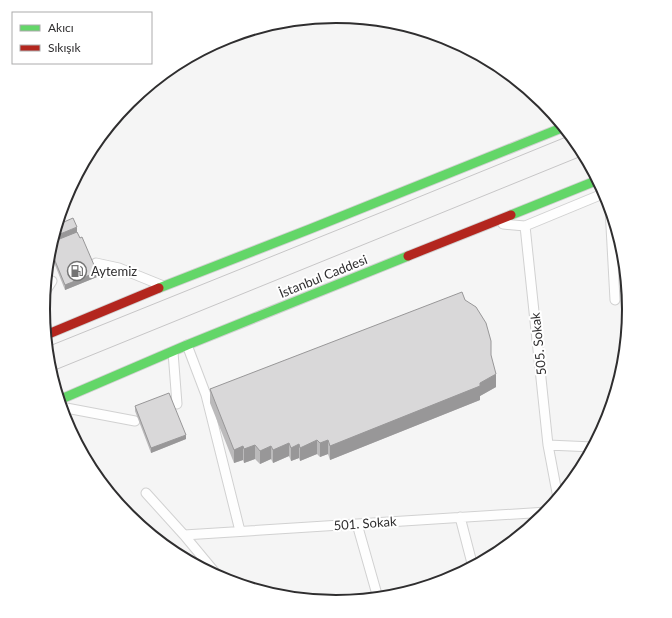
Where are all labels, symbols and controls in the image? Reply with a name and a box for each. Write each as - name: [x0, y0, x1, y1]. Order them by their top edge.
- legend: [12, 12, 152, 64]
- text: Akıcı: [48, 20, 74, 35]
- text: Sıkışık: [48, 40, 81, 55]
- street label: İstanbul Caddesi: [277, 251, 369, 301]
- fuel station icon: Aytemiz: [66, 260, 88, 282]
- place label: Aytemiz: [91, 263, 137, 279]
- street label: 505. Sokak: [527, 311, 549, 376]
- street label: 501. Sokak: [333, 513, 397, 533]

